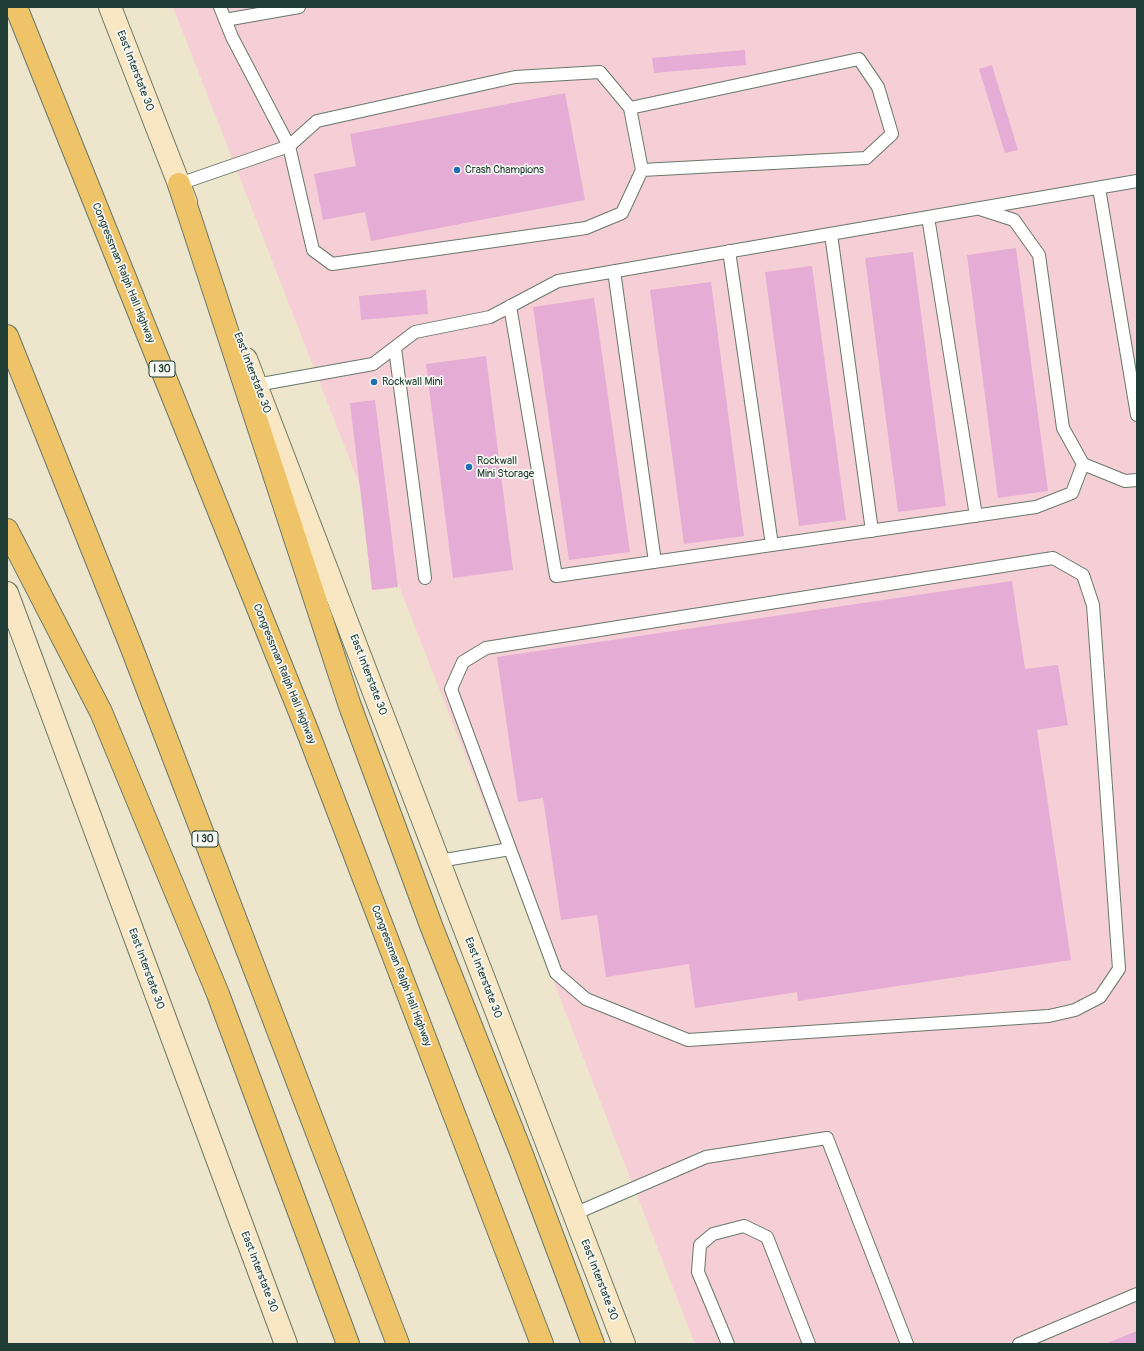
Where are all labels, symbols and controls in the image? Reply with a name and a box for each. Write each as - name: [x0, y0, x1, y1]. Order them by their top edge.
- street label: East Interstate 30: [113, 29, 157, 113]
- place label: Crash Champions: [465, 163, 544, 177]
- marker: Crash Champions: [452, 165, 462, 175]
- street label: Congressman Ralph Hall Highway: [89, 201, 157, 345]
- street label: East Interstate 30: [230, 331, 274, 415]
- road number: I 30: [149, 361, 175, 377]
- place label: Rockwall Mini: [382, 375, 443, 389]
- marker: Rockwall Mini: [369, 377, 379, 387]
- place label: Rockwall Mini Storage: [477, 454, 534, 480]
- marker: Rockwall Mini Storage: [464, 462, 474, 472]
- street label: Congressman Ralph Hall Highway: [250, 602, 318, 746]
- street label: East Interstate 30: [346, 633, 390, 717]
- road number: I 30: [192, 831, 218, 847]
- street label: Congressman Ralph Hall Highway: [368, 904, 434, 1048]
- street label: East Interstate 30: [125, 927, 167, 1011]
- street label: East Interstate 30: [461, 936, 505, 1020]
- street label: East Interstate 30: [237, 1230, 281, 1314]
- street label: East Interstate 30: [577, 1238, 621, 1322]

